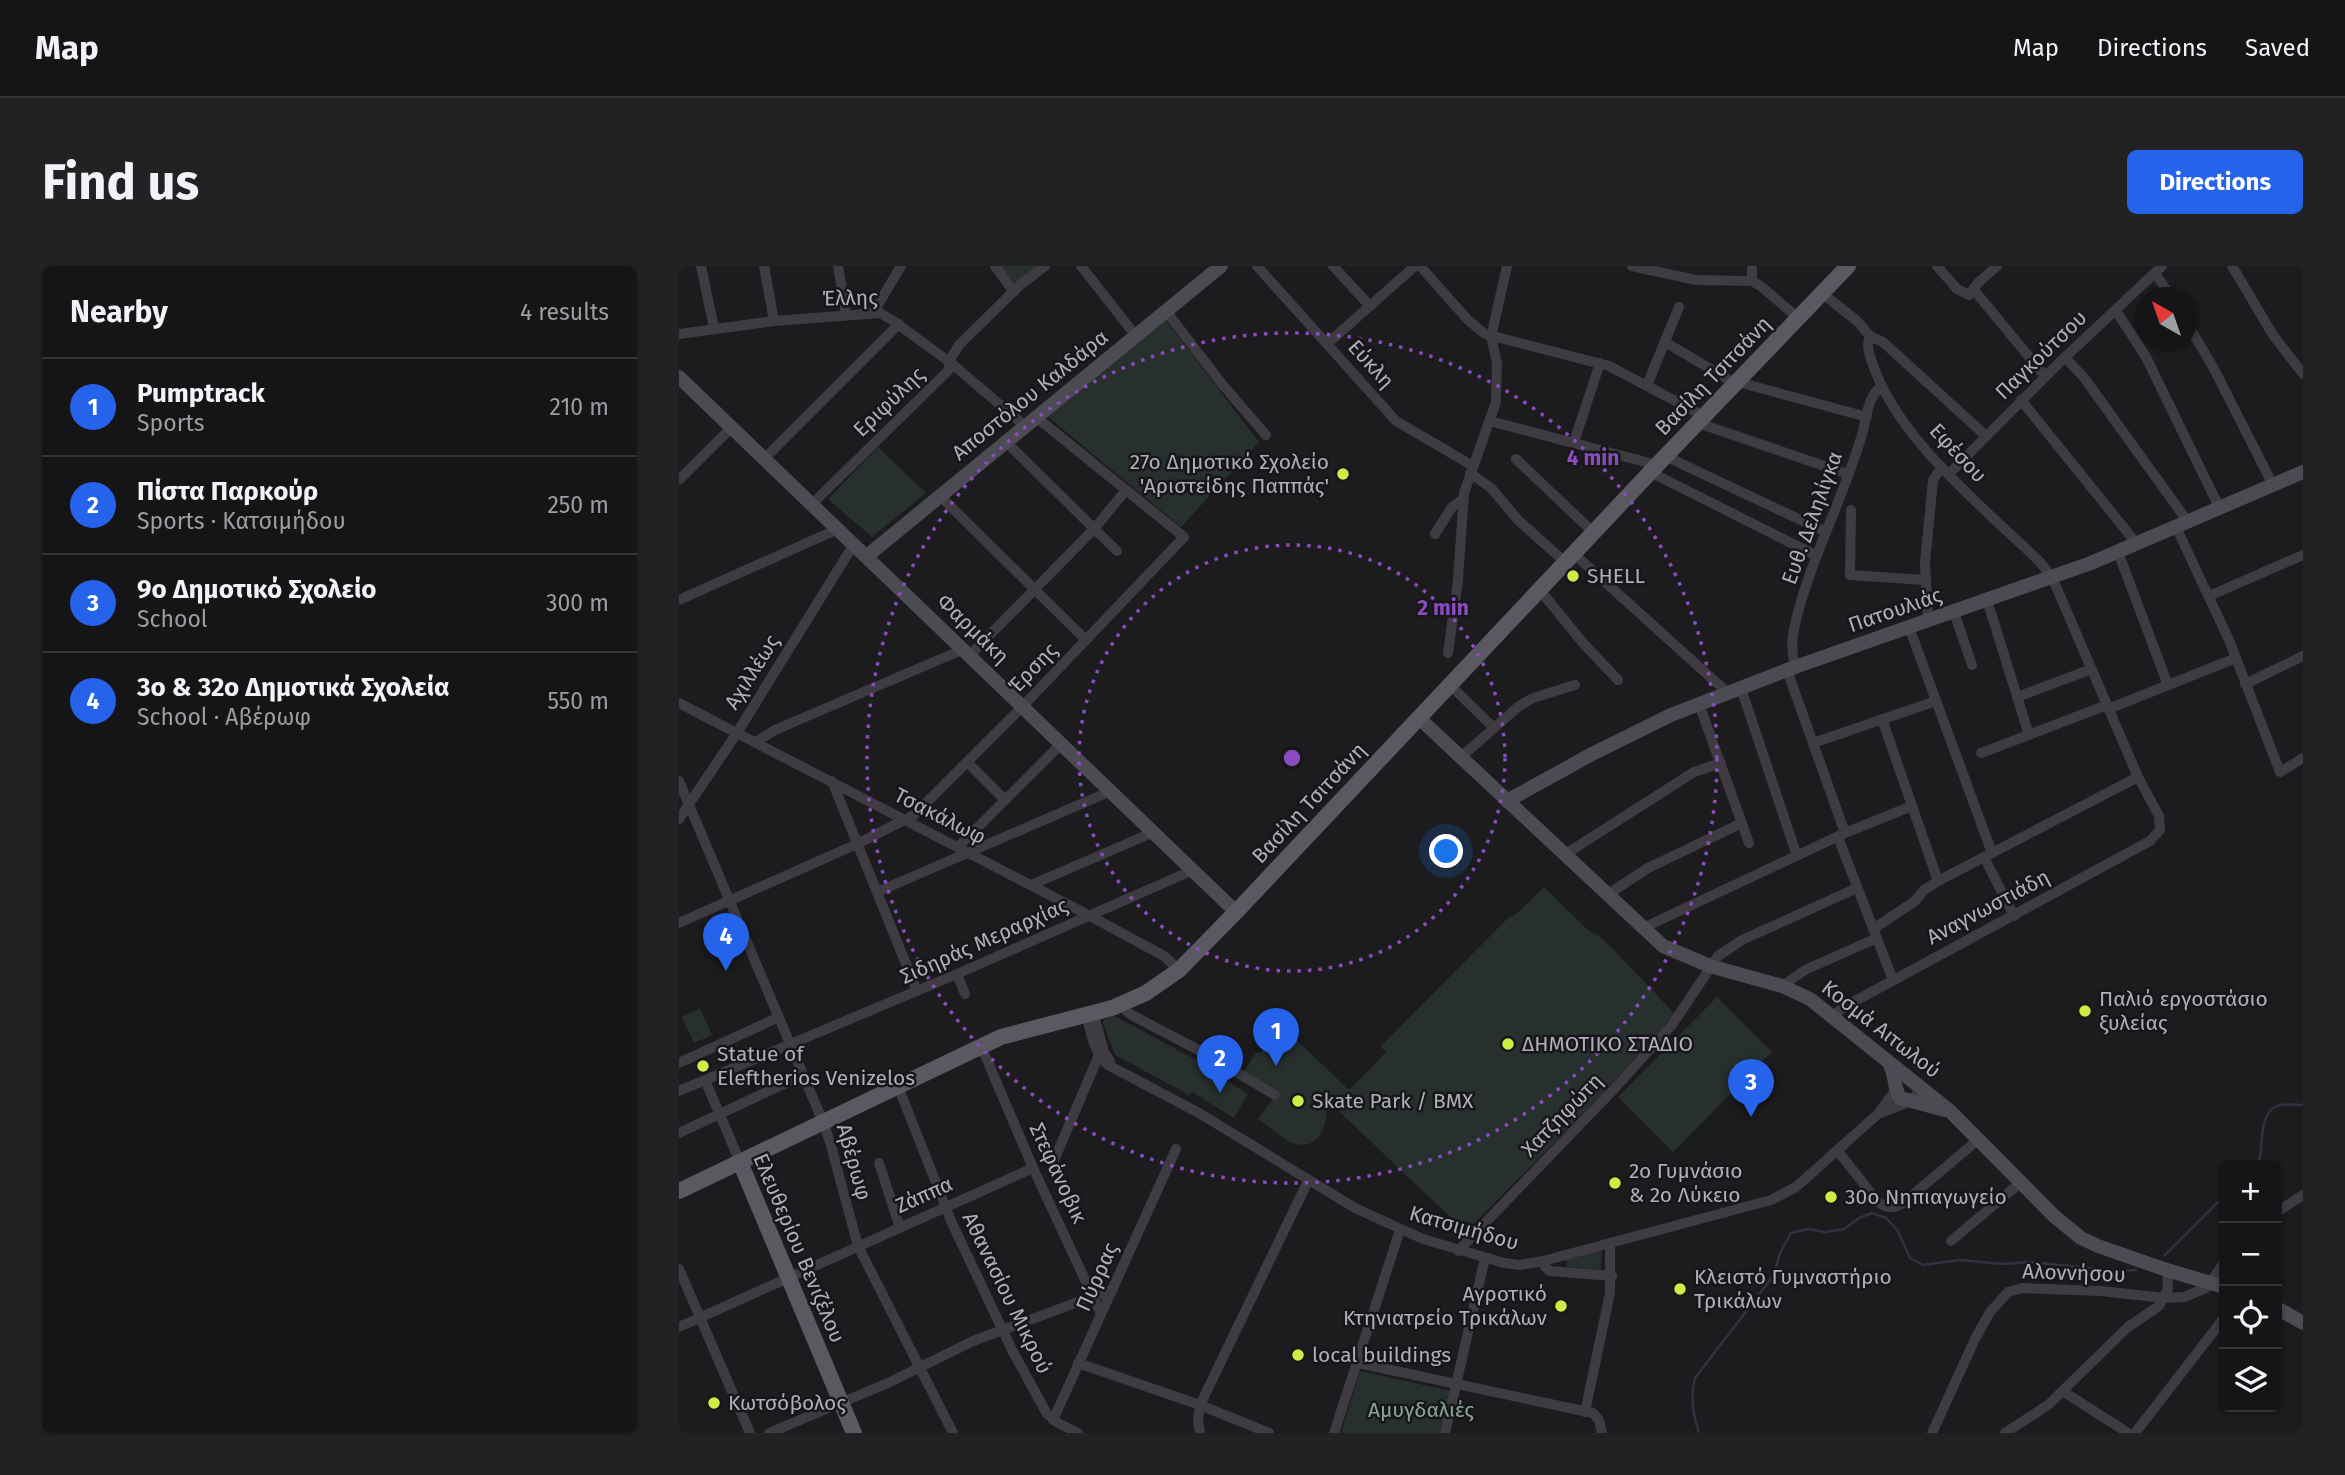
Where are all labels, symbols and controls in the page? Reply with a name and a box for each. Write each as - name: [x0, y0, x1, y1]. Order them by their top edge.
- text: Map: [35, 28, 99, 68]
- text: Map: [2013, 34, 2059, 62]
- text: Directions: [2097, 34, 2207, 62]
- text: Saved: [2245, 34, 2310, 62]
- button: Directions: [2127, 150, 2303, 214]
- text: Find us: [42, 153, 199, 212]
- street label: Έλλης: [822, 285, 878, 311]
- north arrow: [2135, 287, 2198, 350]
- text: Nearby: [70, 294, 168, 330]
- text: 4 results: [520, 298, 609, 326]
- street label: Παγκούτσου: [1990, 305, 2092, 405]
- street label: Βασίλη Τσιτσάνη: [1650, 311, 1776, 441]
- street label: Αποστόλου Καλδάρα: [947, 324, 1113, 466]
- street label: Εύκλη: [1342, 334, 1400, 394]
- street label: Εριφύλης: [848, 361, 930, 442]
- text: Pumptrack: [137, 378, 265, 409]
- text: 1: [88, 393, 98, 421]
- text: 210 m: [550, 393, 609, 421]
- text: Sports: [137, 409, 205, 437]
- street label: Εφέσου: [1924, 418, 1992, 488]
- text: 4 min: [1567, 445, 1619, 471]
- street label: Ευθ. Δεληλίγκα: [1776, 448, 1848, 588]
- place label: 27ο Δημοτικό Σχολείο 'Αριστείδης Παππάς': [1130, 449, 1329, 499]
- marker: 27ο Δημοτικό Σχολείο 'Αριστείδης Παππάς': [1335, 466, 1351, 482]
- text: Πίστα Παρκούρ: [137, 476, 318, 507]
- text: 2: [87, 491, 99, 519]
- text: 250 m: [547, 491, 609, 519]
- text: Sports · Κατσιμήδου: [137, 507, 346, 535]
- place label: SHELL: [1587, 563, 1645, 589]
- marker: SHELL: [1565, 568, 1581, 584]
- text: 9ο Δημοτικό Σχολείο: [137, 574, 376, 605]
- street label: Πατουλιάς: [1845, 582, 1945, 638]
- street label: Φαρμάκη: [932, 588, 1014, 670]
- text: 3: [87, 589, 99, 617]
- text: 300 m: [546, 589, 609, 617]
- text: 2 min: [1417, 595, 1469, 621]
- text: School: [137, 605, 208, 633]
- street label: Αχιλλέως: [719, 630, 785, 714]
- street label: Έρσης: [1003, 637, 1063, 699]
- text: 3ο & 32ο Δημοτικά Σχολεία: [137, 672, 450, 703]
- text: 4: [87, 687, 100, 715]
- text: 550 m: [547, 687, 609, 715]
- text: School · Αβέρωφ: [137, 703, 311, 731]
- street label: Βασίλη Τσιτσάνη: [1246, 737, 1372, 869]
- centre of rings: [1280, 746, 1304, 770]
- street label: Τσακάλωφ: [890, 782, 990, 850]
- your location: [1429, 834, 1463, 868]
- street label: Αναγνωστιάδη: [1922, 864, 2054, 950]
- street label: Σιδηράς Μεραρχίας: [896, 892, 1072, 990]
- pin: 4: [703, 913, 749, 971]
- street label: Κοσμά Αιτωλού: [1816, 974, 1946, 1084]
- place label: Παλιό εργοστάσιο ξυλείας: [2099, 986, 2268, 1036]
- marker: Παλιό εργοστάσιο ξυλείας: [2077, 1003, 2093, 1019]
- pin: 1: [1253, 1008, 1299, 1066]
- place label: ΔΗΜΟΤΙΚΟ ΣΤΑΔΙΟ: [1522, 1031, 1693, 1057]
- pin: 2: [1197, 1035, 1243, 1093]
- marker: ΔΗΜΟΤΙΚΟ ΣΤΑΔΙΟ: [1500, 1036, 1516, 1052]
- place label: Statue of Eleftherios Venizelos: [717, 1041, 915, 1091]
- marker: Statue of Eleftherios Venizelos: [695, 1058, 711, 1074]
- pin: 3: [1728, 1059, 1774, 1117]
- street label: Χατζηφώτη: [1516, 1068, 1608, 1162]
- place label: Skate Park / BMX: [1312, 1088, 1474, 1114]
- marker: Skate Park / BMX: [1290, 1093, 1306, 1109]
- street label: Στεφάνοβικ: [1023, 1119, 1093, 1228]
- street label: Αβέρωφ: [831, 1121, 877, 1203]
- street label: Ελευθερίου Βενιζέλου: [747, 1149, 851, 1347]
- place label: 2ο Γυμνάσιο & 2ο Λύκειο: [1629, 1158, 1743, 1208]
- map controls: [2219, 1160, 2282, 1412]
- button: +: [2219, 1160, 2282, 1223]
- street label: Ζάππα: [891, 1171, 957, 1219]
- marker: 2ο Γυμνάσιο & 2ο Λύκειο: [1607, 1175, 1623, 1191]
- place label: 30ο Νηπιαγωγείο: [1845, 1184, 2007, 1210]
- marker: 30ο Νηπιαγωγείο: [1823, 1189, 1839, 1205]
- street label: Κατσιμήδου: [1406, 1200, 1522, 1256]
- street label: Αθανασίου Μικρού: [957, 1208, 1057, 1378]
- button: −: [2219, 1223, 2282, 1286]
- street label: Πύρρας: [1070, 1238, 1124, 1315]
- street label: Αλοννήσου: [2022, 1258, 2126, 1288]
- place label: Κλειστό Γυμναστήριο Τρικάλων: [1694, 1264, 1892, 1314]
- place label: Αγροτικό Κτηνιατρείο Τρικάλων: [1343, 1281, 1547, 1331]
- marker: Κλειστό Γυμναστήριο Τρικάλων: [1672, 1281, 1688, 1297]
- button: locate: [2219, 1286, 2282, 1349]
- marker: Αγροτικό Κτηνιατρείο Τρικάλων: [1553, 1298, 1569, 1314]
- place label: local buildings: [1312, 1342, 1451, 1368]
- marker: local buildings: [1290, 1347, 1306, 1363]
- button: layers: [2219, 1349, 2282, 1412]
- place label: Κωτσόβολος: [728, 1390, 846, 1416]
- marker: Κωτσόβολος: [706, 1395, 722, 1411]
- park label: Αμυγδαλιές: [1368, 1397, 1474, 1423]

